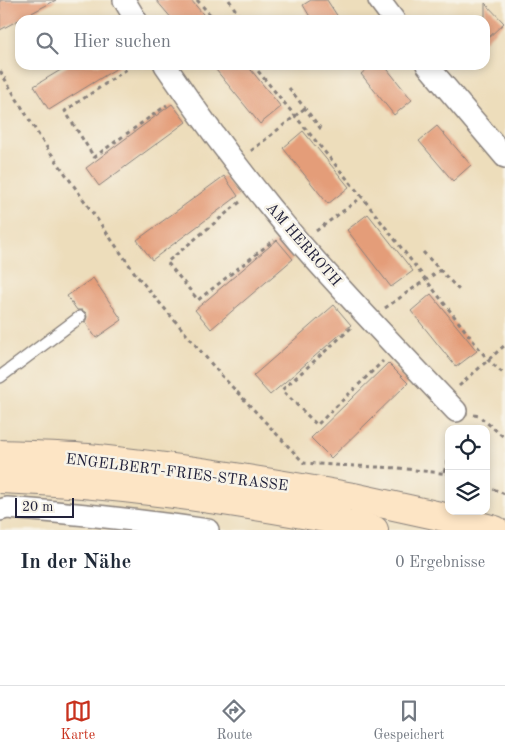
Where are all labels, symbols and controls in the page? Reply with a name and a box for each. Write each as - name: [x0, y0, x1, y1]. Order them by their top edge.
- search box: [15, 15, 490, 70]
- icon: search: [33, 29, 61, 57]
- text: Hier suchen: [73, 33, 171, 52]
- street label: AM HERROTH: [263, 200, 343, 290]
- map controls: [445, 425, 490, 515]
- button: locate: [445, 425, 490, 470]
- street label: ENGELBERT-FRIES-STRASSE: [65, 452, 289, 495]
- button: layers: [445, 470, 490, 515]
- scale bar: [15, 495, 74, 518]
- text: 20 m: [22, 500, 53, 514]
- text: In der Nähe: [20, 552, 131, 573]
- text: 0 Ergebnisse: [395, 555, 485, 571]
- tab: Karte: [61, 697, 95, 744]
- tab: Route: [216, 697, 252, 744]
- tab: Gespeichert: [373, 697, 444, 744]

